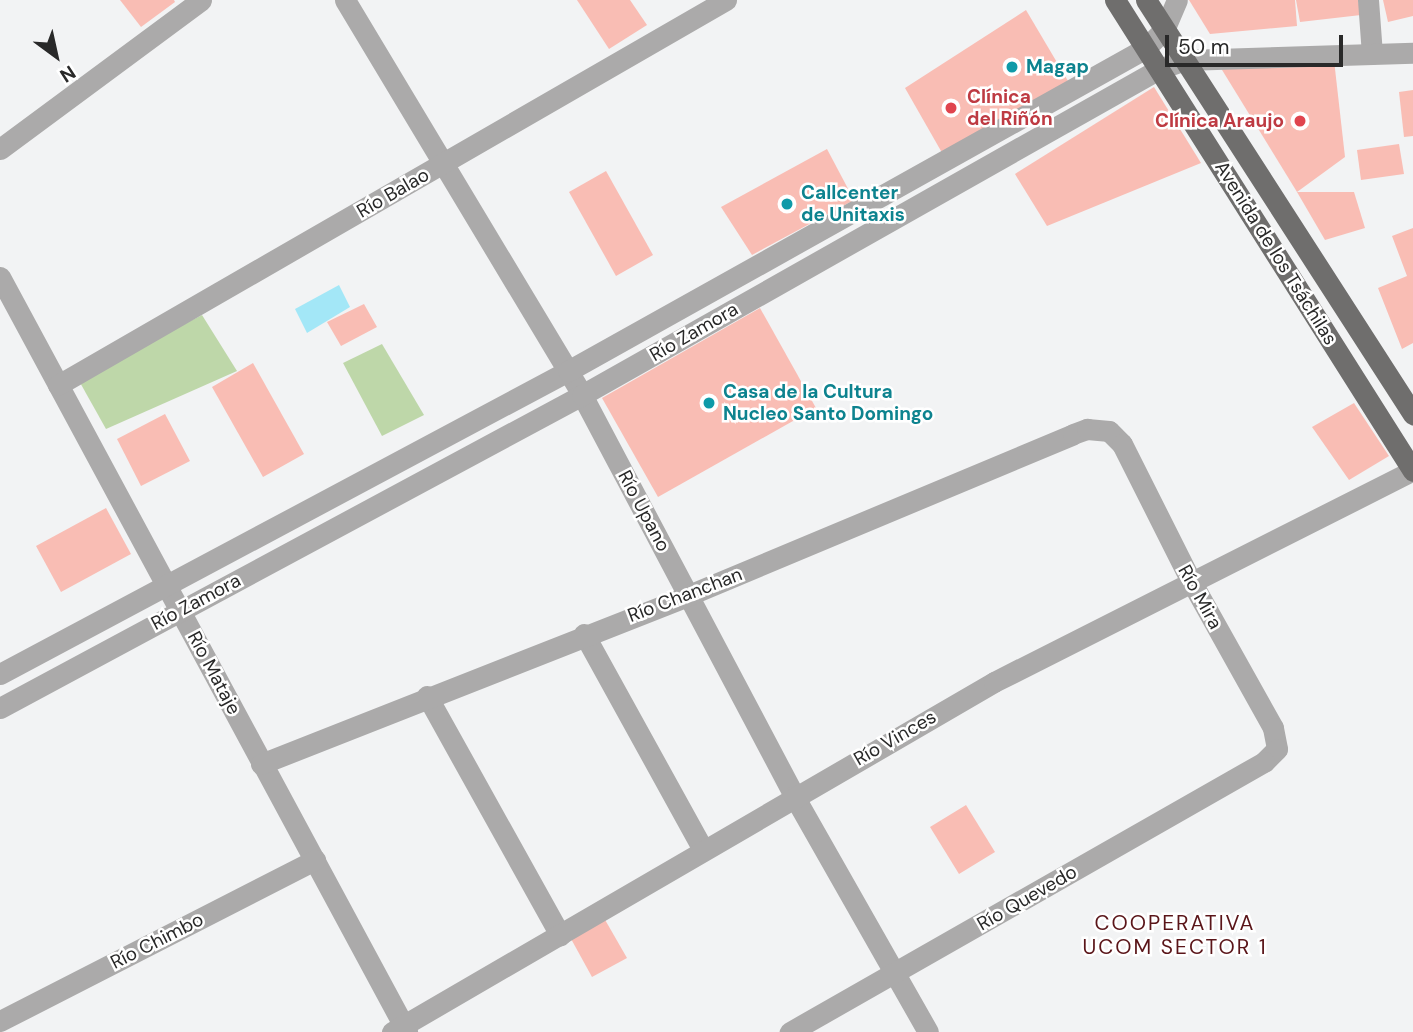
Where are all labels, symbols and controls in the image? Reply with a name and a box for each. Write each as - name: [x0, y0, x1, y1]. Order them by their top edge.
- north arrow: [21, 21, 91, 91]
- scale bar: [1168, 21, 1346, 65]
- text: 50 m: [1178, 33, 1229, 61]
- place label: Magap: [1026, 56, 1089, 78]
- marker: Magap: [1004, 59, 1020, 75]
- text: N: [55, 60, 80, 88]
- place label: Clínica del Riñón: [967, 86, 1053, 130]
- marker: Clínica del Riñón: [941, 98, 961, 118]
- place label: Clínica Araujo: [1155, 110, 1284, 132]
- marker: Clínica Araujo: [1290, 111, 1310, 131]
- street label: Avenida de los Tsáchilas: [1210, 157, 1342, 349]
- street label: Río Balao: [353, 163, 433, 223]
- place label: Callcenter de Unitaxis: [801, 182, 905, 226]
- marker: Callcenter de Unitaxis: [779, 196, 795, 212]
- street label: Río Zamora: [646, 298, 742, 366]
- place label: Casa de la Cultura Nucleo Santo Domingo: [723, 381, 933, 425]
- marker: Casa de la Cultura Nucleo Santo Domingo: [701, 395, 717, 411]
- street label: Río Upano: [613, 466, 675, 556]
- street label: Río Mira: [1173, 561, 1227, 633]
- street label: Río Chanchan: [625, 563, 745, 627]
- street label: Río Zamora: [147, 569, 245, 635]
- street label: Río Mataje: [183, 627, 245, 719]
- street label: Río Vinces: [850, 705, 940, 771]
- street label: Río Quevedo: [973, 860, 1081, 936]
- street label: Río Chimbo: [107, 908, 207, 974]
- district label: COOPERATIVA UCOM SECTOR 1: [1084, 910, 1266, 960]

